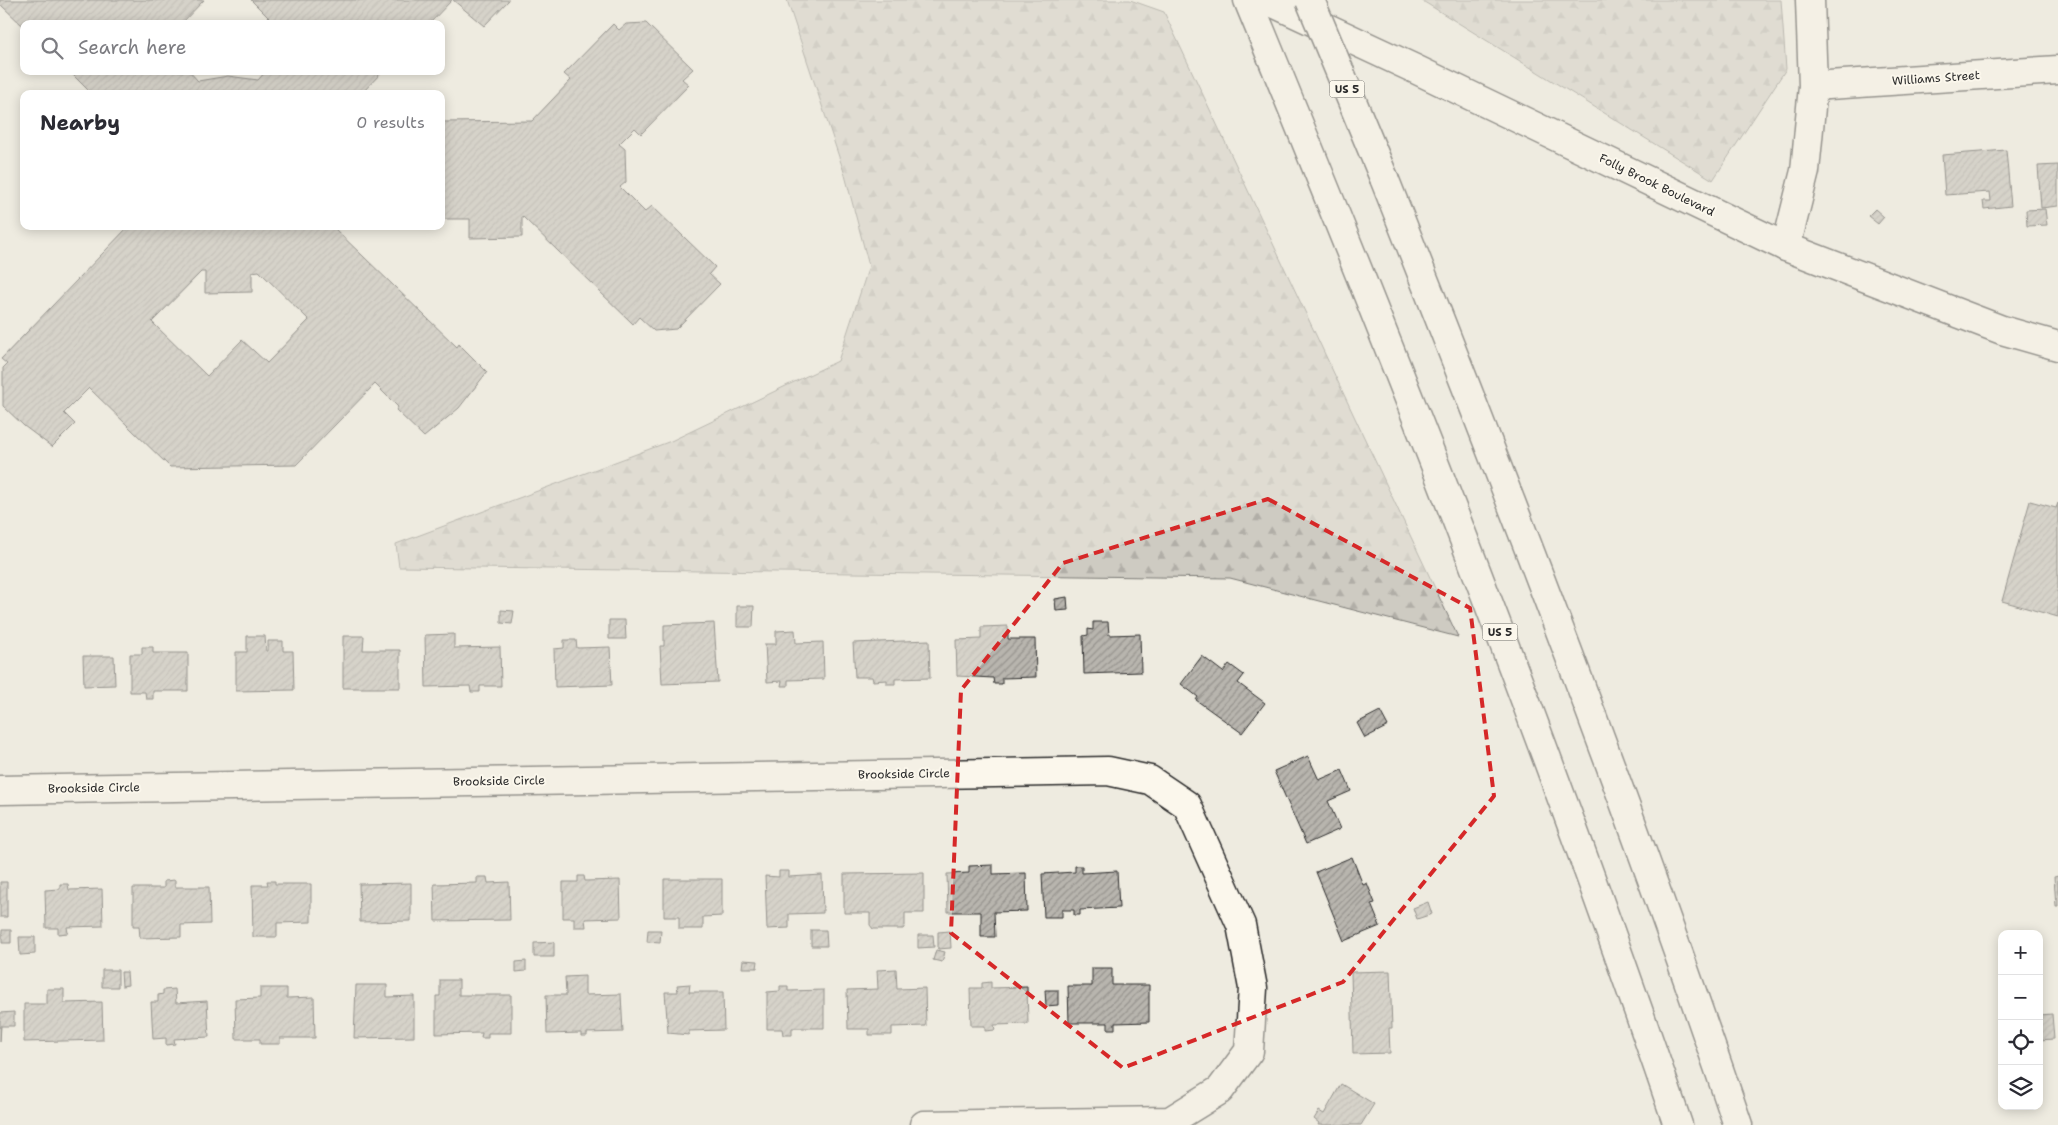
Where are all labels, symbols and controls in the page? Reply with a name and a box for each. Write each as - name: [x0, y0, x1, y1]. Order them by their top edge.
- search box: [20, 20, 445, 75]
- icon: search: [38, 34, 66, 62]
- text: Search here: [78, 35, 187, 60]
- street label: Williams Street: [1891, 67, 1981, 89]
- road number: US 5: [1330, 80, 1364, 98]
- text: Nearby: [40, 109, 120, 137]
- text: 0 results: [356, 112, 425, 133]
- street label: Folly Brook Boulevard: [1597, 150, 1718, 220]
- road number: US 5: [1482, 624, 1518, 640]
- street label: Brookside Circle: [858, 765, 950, 783]
- street label: Brookside Circle: [453, 772, 545, 790]
- street label: Brookside Circle: [48, 779, 140, 797]
- map controls: [1998, 930, 2043, 1110]
- button: +: [1998, 930, 2043, 975]
- button: −: [1998, 975, 2043, 1020]
- button: locate: [1998, 1020, 2043, 1065]
- button: layers: [1998, 1065, 2043, 1110]

